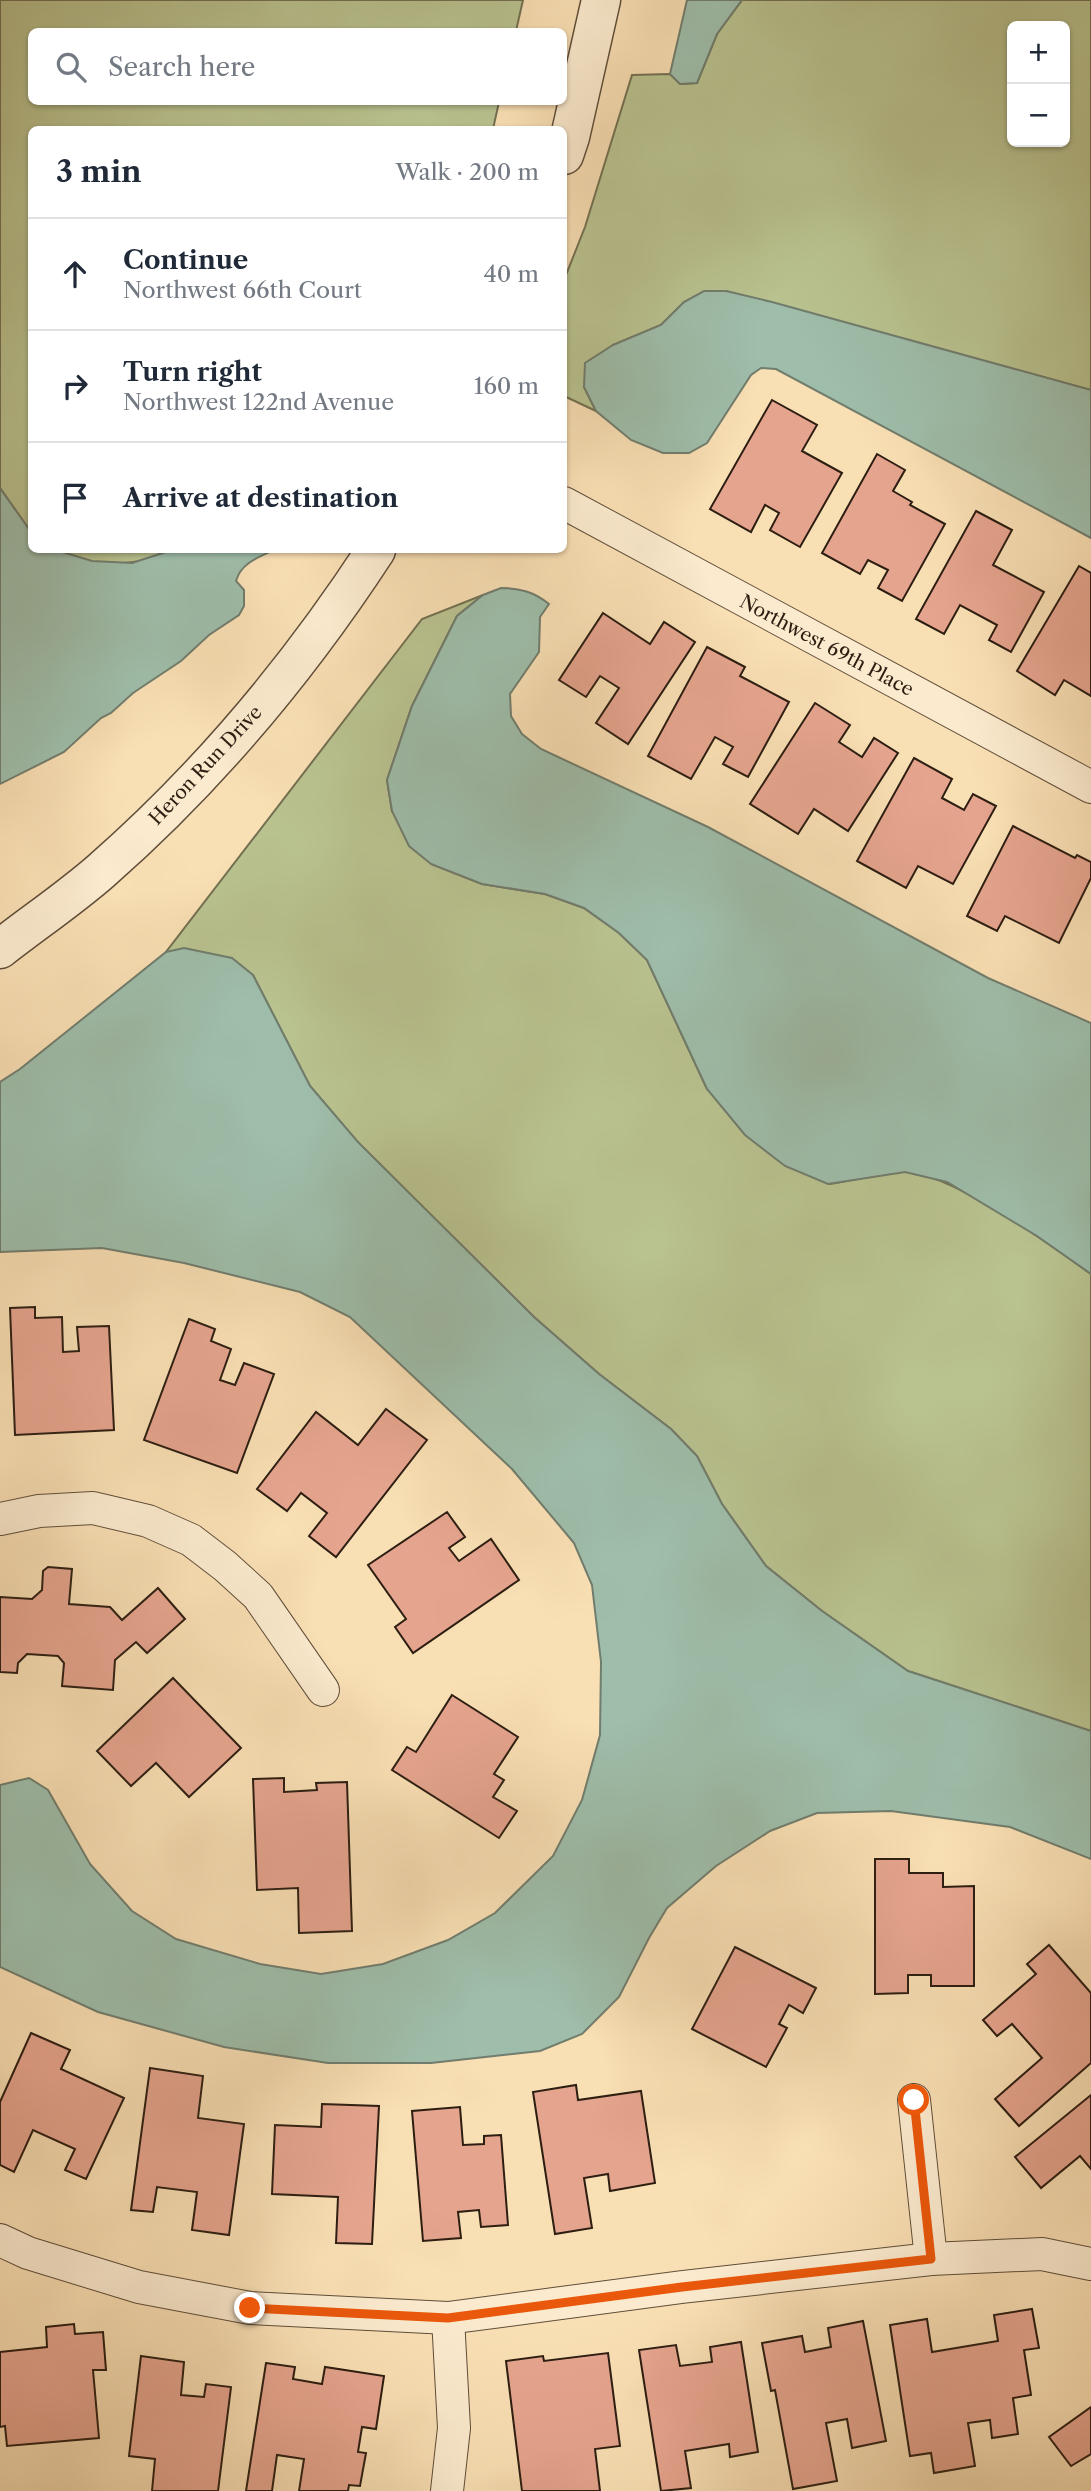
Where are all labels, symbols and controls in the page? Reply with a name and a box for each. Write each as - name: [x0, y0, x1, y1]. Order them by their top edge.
- map controls: [1007, 21, 1070, 147]
- button: +: [1007, 21, 1070, 84]
- search box: [28, 28, 567, 105]
- icon: search: [52, 48, 90, 86]
- text: Search here: [108, 51, 255, 83]
- button: −: [1007, 84, 1070, 147]
- text: 3 min: [56, 153, 142, 190]
- text: Walk · 200 m: [395, 158, 539, 186]
- text: Continue: [123, 244, 248, 276]
- icon: ahead: [56, 255, 94, 293]
- text: 40 m: [484, 260, 539, 288]
- text: Northwest 66th Court: [123, 276, 362, 304]
- text: Turn right: [123, 356, 262, 388]
- icon: right: [56, 367, 94, 405]
- text: 160 m: [474, 372, 539, 400]
- text: Northwest 122nd Avenue: [123, 388, 394, 416]
- icon: arrive: [56, 479, 94, 517]
- text: Arrive at destination: [123, 482, 398, 514]
- street label: Northwest 69th Place: [736, 590, 918, 701]
- street label: Heron Run Drive: [144, 701, 267, 830]
- route start: [898, 2084, 929, 2115]
- route end: [234, 2292, 265, 2323]

